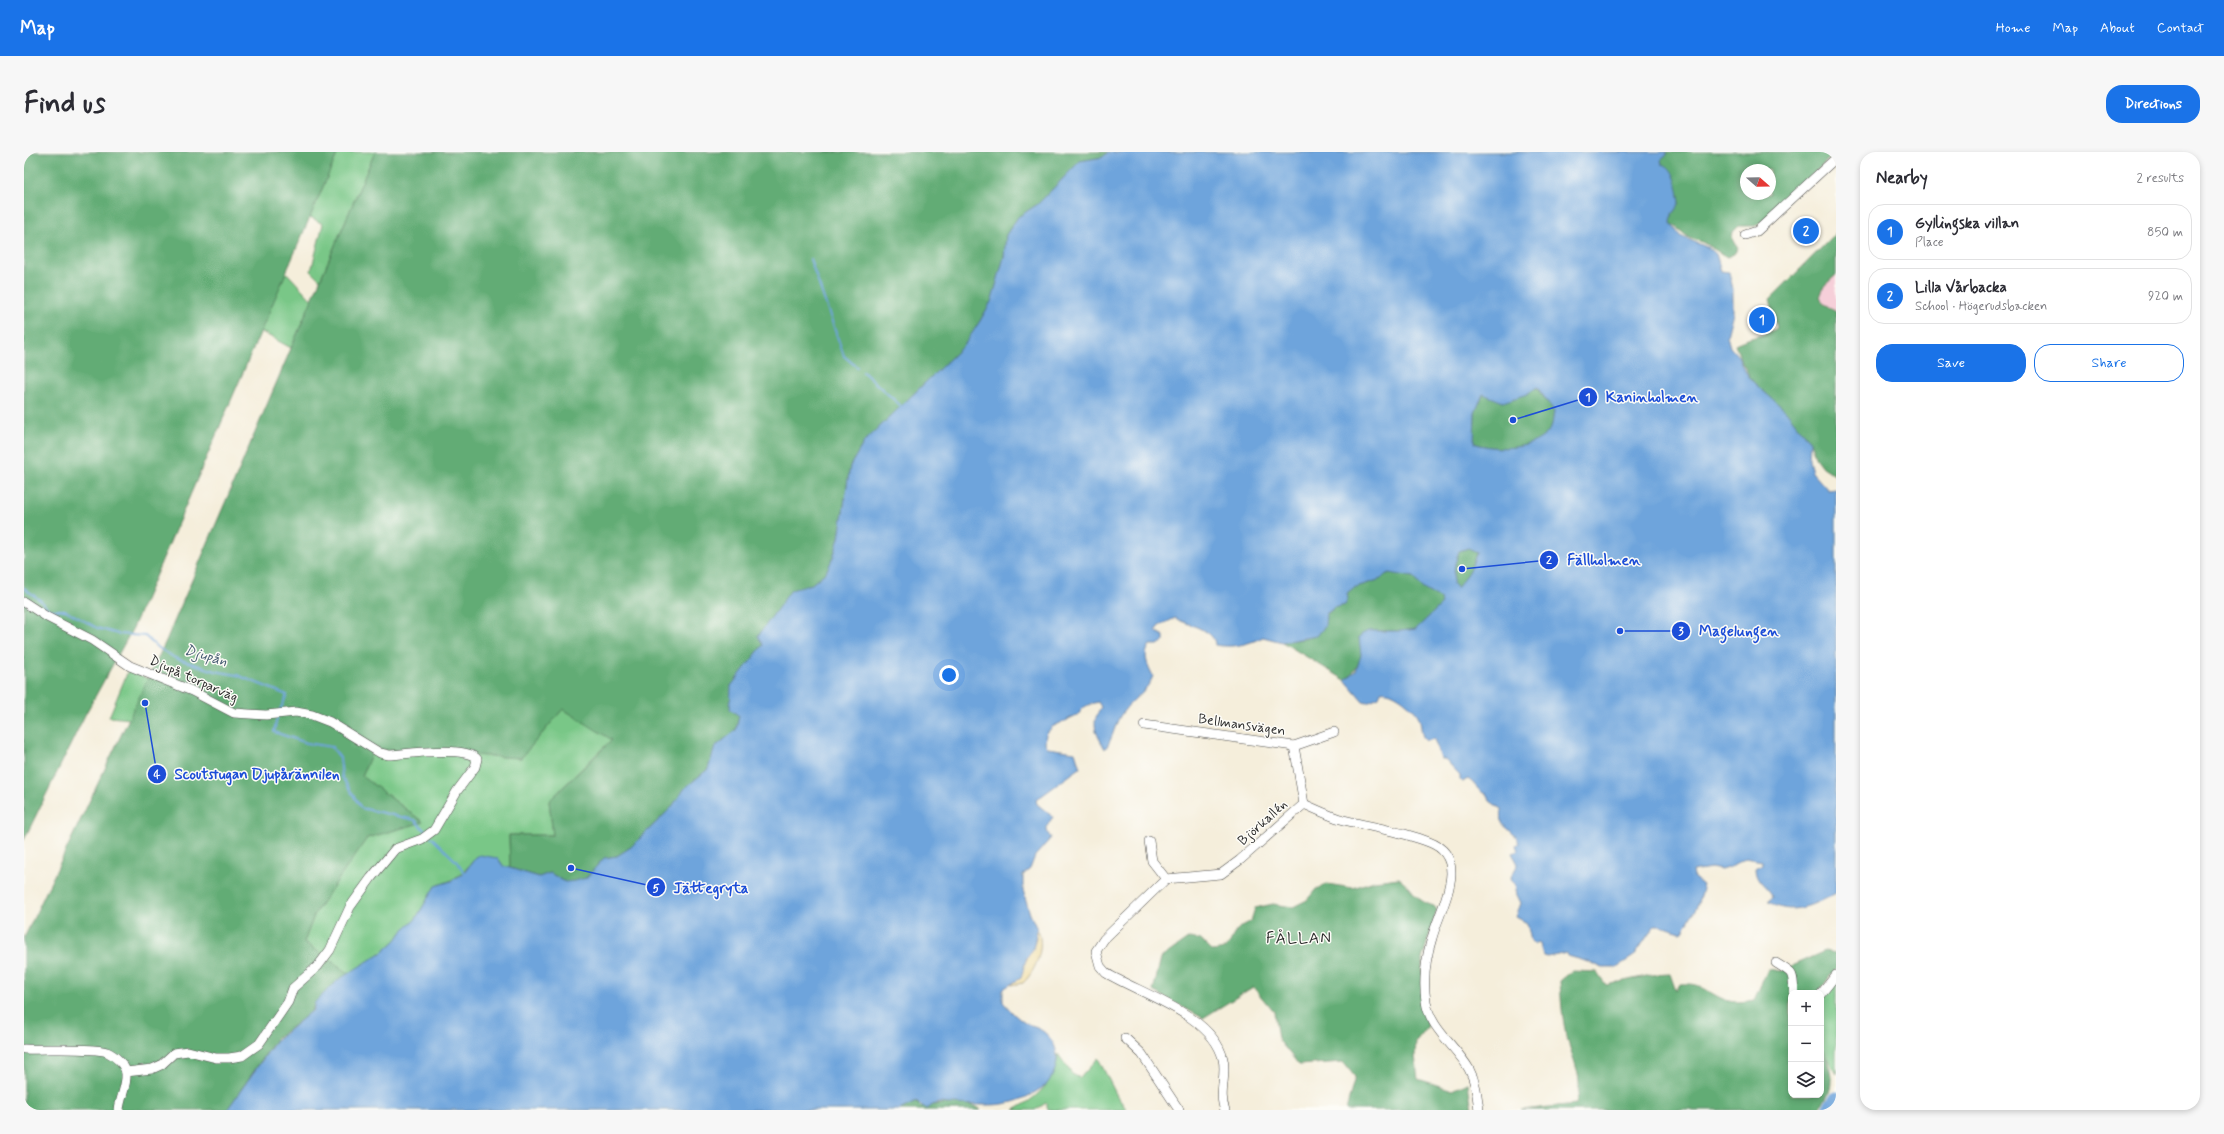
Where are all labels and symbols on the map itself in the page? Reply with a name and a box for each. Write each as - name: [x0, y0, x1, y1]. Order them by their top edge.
- north arrow: [1740, 164, 1776, 200]
- pin: 2: [1793, 216, 1819, 246]
- pin: 1: [1749, 305, 1775, 335]
- callout: Kaninholmen: [1578, 383, 1706, 410]
- text: Kaninholmen: [1606, 388, 1698, 408]
- text: 1: [1585, 390, 1591, 406]
- callout: Fällholmen: [1539, 547, 1648, 574]
- text: Fällholmen: [1567, 551, 1641, 571]
- text: 2: [1546, 553, 1552, 569]
- callout: Magelungen: [1671, 618, 1787, 645]
- text: Magelungen: [1699, 622, 1779, 644]
- text: 3: [1678, 624, 1684, 640]
- water label: Djupån: [182, 640, 230, 672]
- street label: Djupå torparväg: [146, 651, 241, 707]
- your location: [939, 665, 959, 685]
- street label: Bellmansvägen: [1197, 710, 1287, 740]
- callout: Scoutstugan Djupårännilen: [147, 761, 348, 788]
- text: Scoutstugan Djupårännilen: [174, 765, 340, 786]
- text: 4: [154, 767, 161, 783]
- street label: Björkallén: [1234, 796, 1291, 850]
- callout: Jättegryta: [646, 874, 757, 901]
- text: Jättegryta: [673, 879, 749, 900]
- text: 5: [652, 881, 660, 897]
- district label: FÅLLAN: [1266, 928, 1332, 949]

